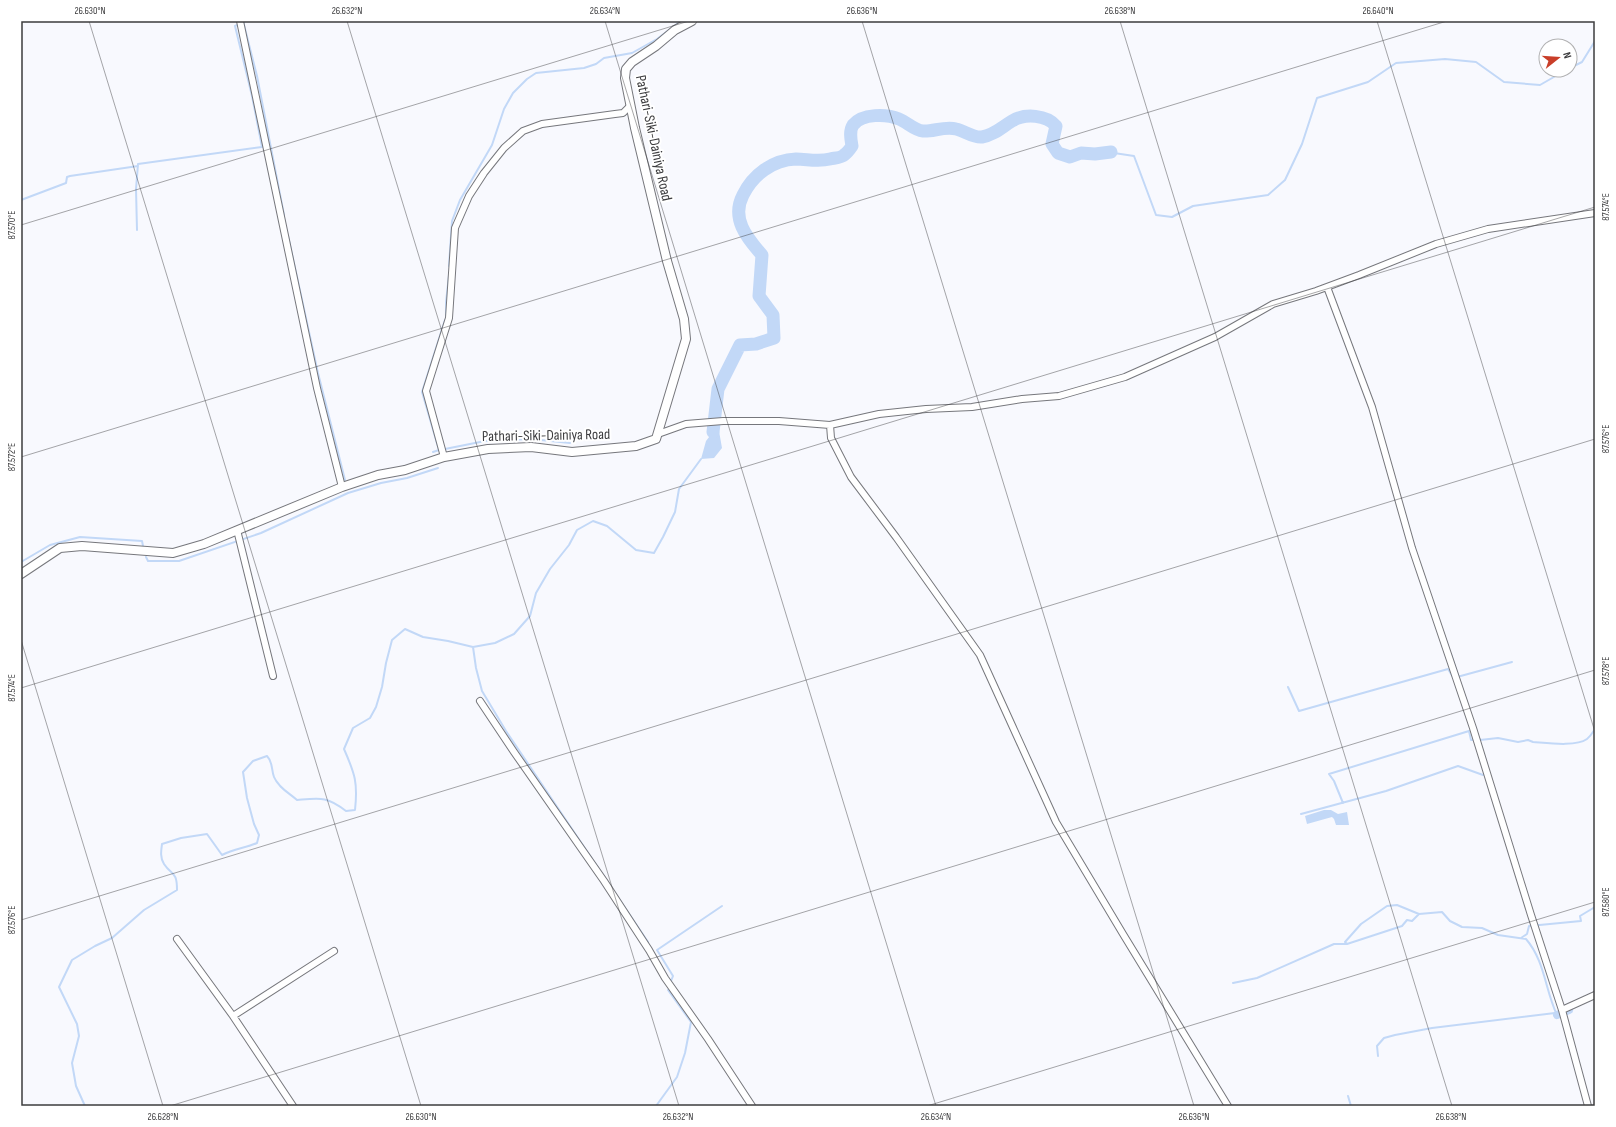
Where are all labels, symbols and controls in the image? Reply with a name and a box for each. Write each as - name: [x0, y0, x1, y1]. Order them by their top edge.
- text: 26.630°N: [74, 5, 106, 17]
- text: 26.632°N: [332, 5, 362, 17]
- text: 26.634°N: [590, 5, 620, 17]
- text: 26.636°N: [847, 5, 877, 17]
- text: 26.638°N: [1105, 5, 1135, 17]
- text: 26.640°N: [1362, 5, 1394, 17]
- north arrow: [1538, 38, 1578, 78]
- text: N: [1560, 51, 1574, 60]
- street label: Pathari-Siki-Dainiya Road: [631, 73, 676, 203]
- text: 87.574°E: [1600, 193, 1612, 221]
- text: 87.570°E: [6, 211, 18, 239]
- street label: Pathari-Siki-Dainiya Road: [482, 425, 610, 446]
- text: 87.576°E: [1600, 425, 1612, 453]
- text: 87.572°E: [6, 443, 18, 471]
- text: 87.578°E: [1600, 657, 1612, 685]
- text: 87.574°E: [6, 674, 18, 702]
- text: 87.580°E: [1600, 887, 1612, 917]
- text: 87.576°E: [6, 906, 18, 934]
- text: 26.628°N: [148, 1111, 178, 1123]
- text: 26.630°N: [405, 1111, 437, 1123]
- text: 26.632°N: [663, 1111, 693, 1123]
- text: 26.634°N: [921, 1111, 951, 1123]
- text: 26.636°N: [1179, 1111, 1209, 1123]
- text: 26.638°N: [1436, 1111, 1466, 1123]

